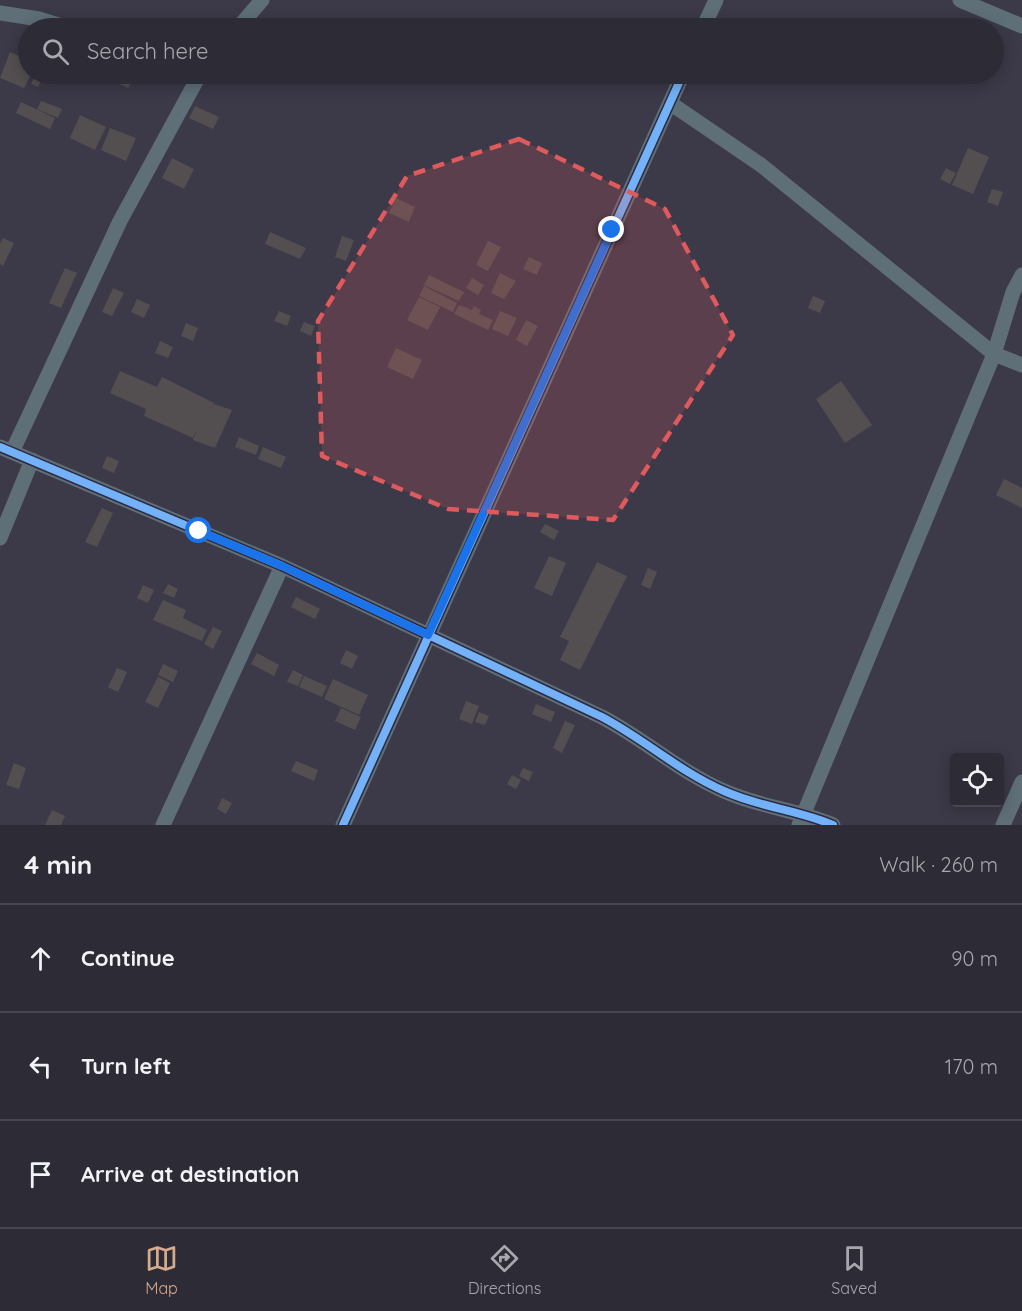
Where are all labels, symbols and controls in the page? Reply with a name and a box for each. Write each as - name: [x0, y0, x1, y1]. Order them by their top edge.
- search box: [18, 18, 1004, 84]
- icon: search: [39, 35, 72, 68]
- text: Search here: [87, 37, 208, 65]
- route end: [598, 216, 624, 242]
- route start: [185, 517, 211, 543]
- map controls: [950, 753, 1004, 807]
- button: locate: [950, 753, 1004, 807]
- text: 4 min: [24, 848, 92, 881]
- text: Walk · 260 m: [879, 852, 998, 877]
- icon: ahead: [24, 942, 57, 975]
- text: Continue: [81, 944, 175, 972]
- text: 90 m: [951, 946, 998, 971]
- icon: left: [24, 1050, 57, 1083]
- text: Turn left: [81, 1052, 171, 1080]
- text: 170 m: [945, 1054, 998, 1079]
- icon: arrive: [24, 1158, 57, 1191]
- text: Arrive at destination: [81, 1160, 299, 1188]
- tab: Map: [145, 1242, 178, 1298]
- tab: Directions: [468, 1242, 541, 1298]
- tab: Saved: [831, 1242, 877, 1298]

